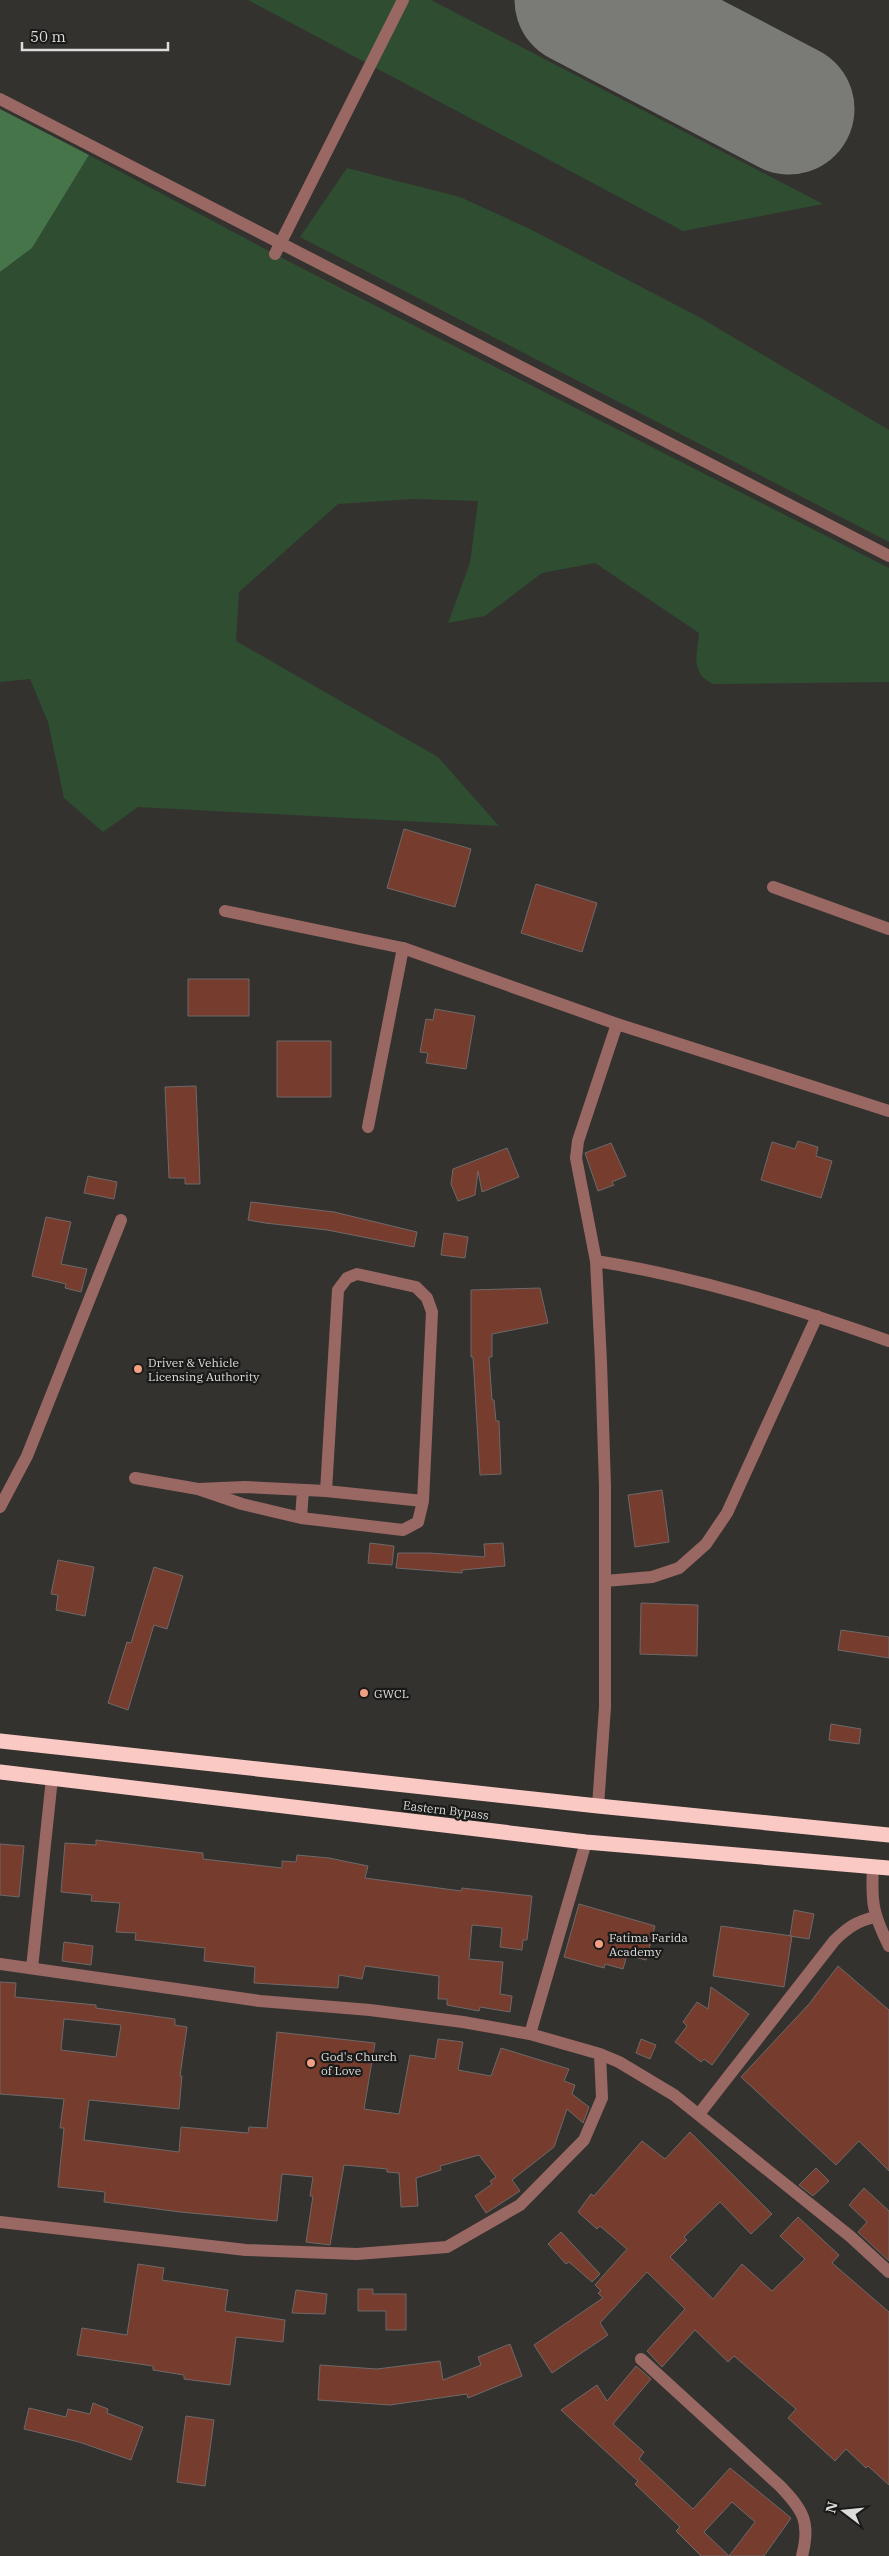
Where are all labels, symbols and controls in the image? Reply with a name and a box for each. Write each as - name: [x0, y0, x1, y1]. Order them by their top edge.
- scale bar: [22, 20, 169, 52]
- text: 50 m: [30, 27, 66, 46]
- place label: Driver & Vehicle Licensing Authority: [148, 1355, 260, 1384]
- marker: Driver & Vehicle Licensing Authority: [132, 1363, 144, 1375]
- place label: GWCL: [374, 1686, 409, 1701]
- marker: GWCL: [358, 1687, 370, 1699]
- street label: Eastern Bypass: [402, 1797, 490, 1823]
- place label: Fatima Farida Academy: [609, 1930, 688, 1959]
- marker: Fatima Farida Academy: [593, 1938, 605, 1950]
- place label: God's Church of Love: [321, 2049, 398, 2078]
- marker: God's Church of Love: [305, 2057, 317, 2069]
- north arrow: [819, 2486, 869, 2536]
- text: N: [821, 2500, 842, 2515]

